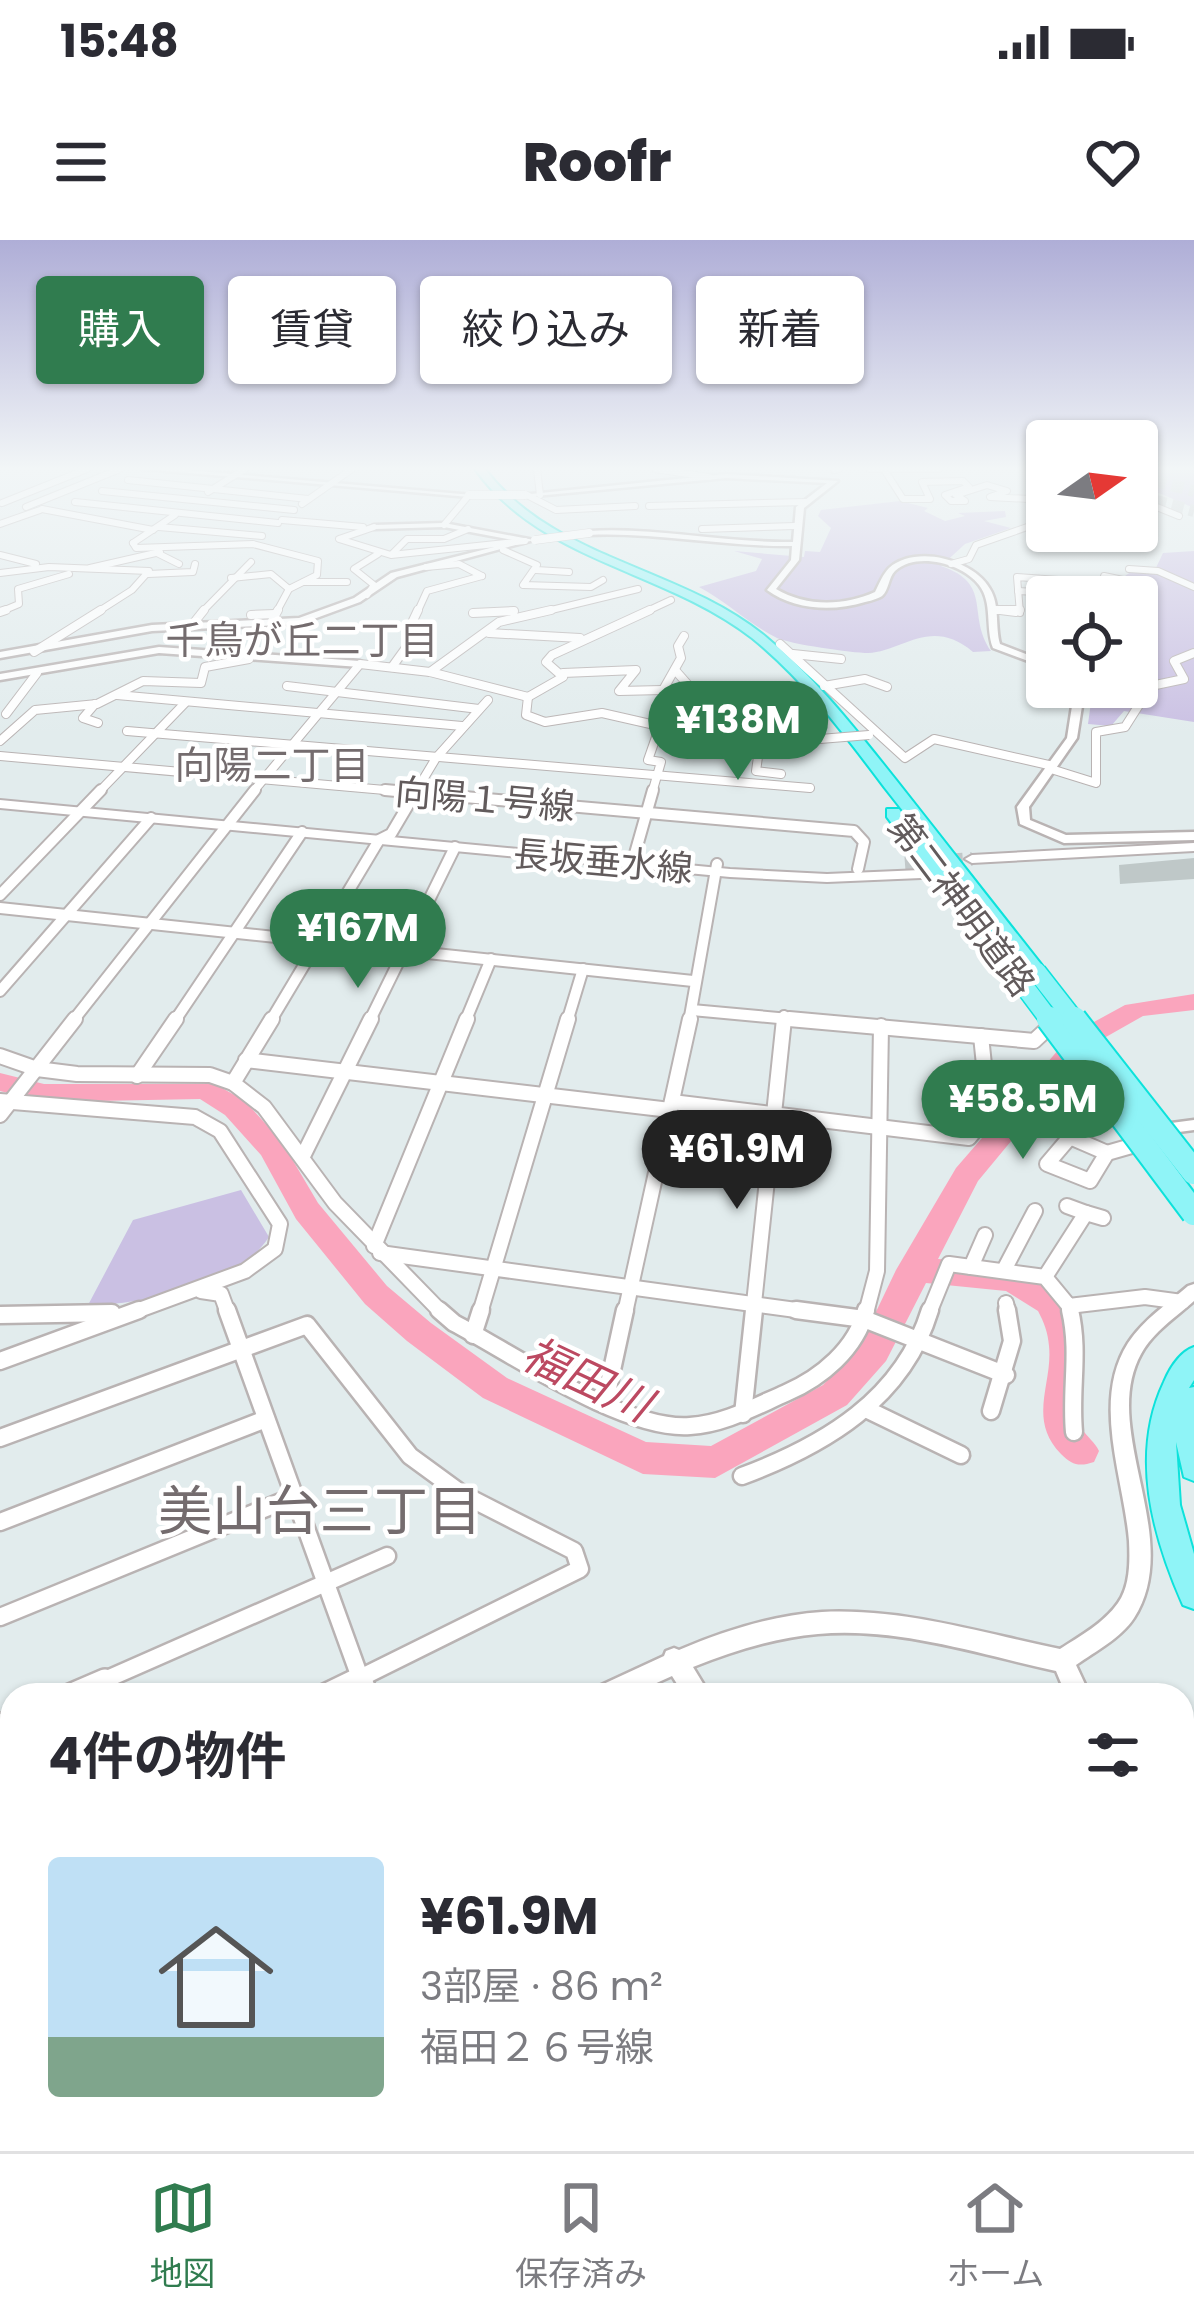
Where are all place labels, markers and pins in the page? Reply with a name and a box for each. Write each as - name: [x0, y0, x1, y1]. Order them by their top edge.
- pin: ¥138M: [654, 681, 822, 783]
- pin: ¥167M: [274, 889, 442, 991]
- pin: ¥58.5M: [925, 1060, 1121, 1162]
- pin: ¥61.9M: [639, 1110, 835, 1212]

